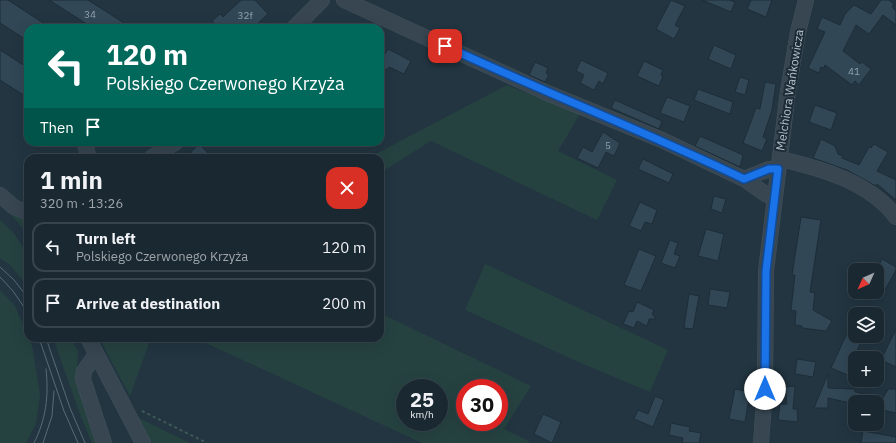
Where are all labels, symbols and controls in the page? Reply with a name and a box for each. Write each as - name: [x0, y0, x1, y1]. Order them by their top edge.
- house number: 34: [84, 8, 96, 21]
- house number: 32f: [237, 9, 253, 22]
- street label: Melchiora Wańkowicza: [773, 28, 807, 152]
- pin: [428, 29, 462, 63]
- icon: arrive: [434, 35, 456, 57]
- text: 120 m: [106, 36, 188, 73]
- icon: left: [40, 40, 92, 92]
- house number: 41: [848, 65, 860, 78]
- text: Polskiego Czerwonego Krzyża: [106, 72, 345, 95]
- icon: arrive: [82, 116, 104, 138]
- text: Then: [40, 118, 74, 137]
- house number: 5: [605, 139, 611, 152]
- text: 1 min: [40, 164, 103, 196]
- button: close: [326, 167, 368, 209]
- text: 320 m · 13:26: [40, 195, 123, 212]
- text: Turn left: [76, 229, 136, 248]
- icon: left: [42, 236, 64, 258]
- text: 120 m: [322, 238, 366, 257]
- text: Polskiego Czerwonego Krzyża: [76, 248, 248, 265]
- north arrow: [848, 263, 884, 299]
- map controls: [848, 263, 884, 431]
- icon: arrive: [42, 292, 64, 314]
- text: Arrive at destination: [76, 294, 220, 313]
- text: 200 m: [322, 294, 366, 313]
- button: layers: [848, 307, 884, 343]
- button: +: [848, 351, 884, 387]
- position arrow: [744, 368, 786, 410]
- speed limit sign: 30: [456, 379, 508, 431]
- text: 25: [410, 386, 434, 413]
- button: −: [848, 395, 884, 431]
- text: km/h: [410, 408, 434, 421]

